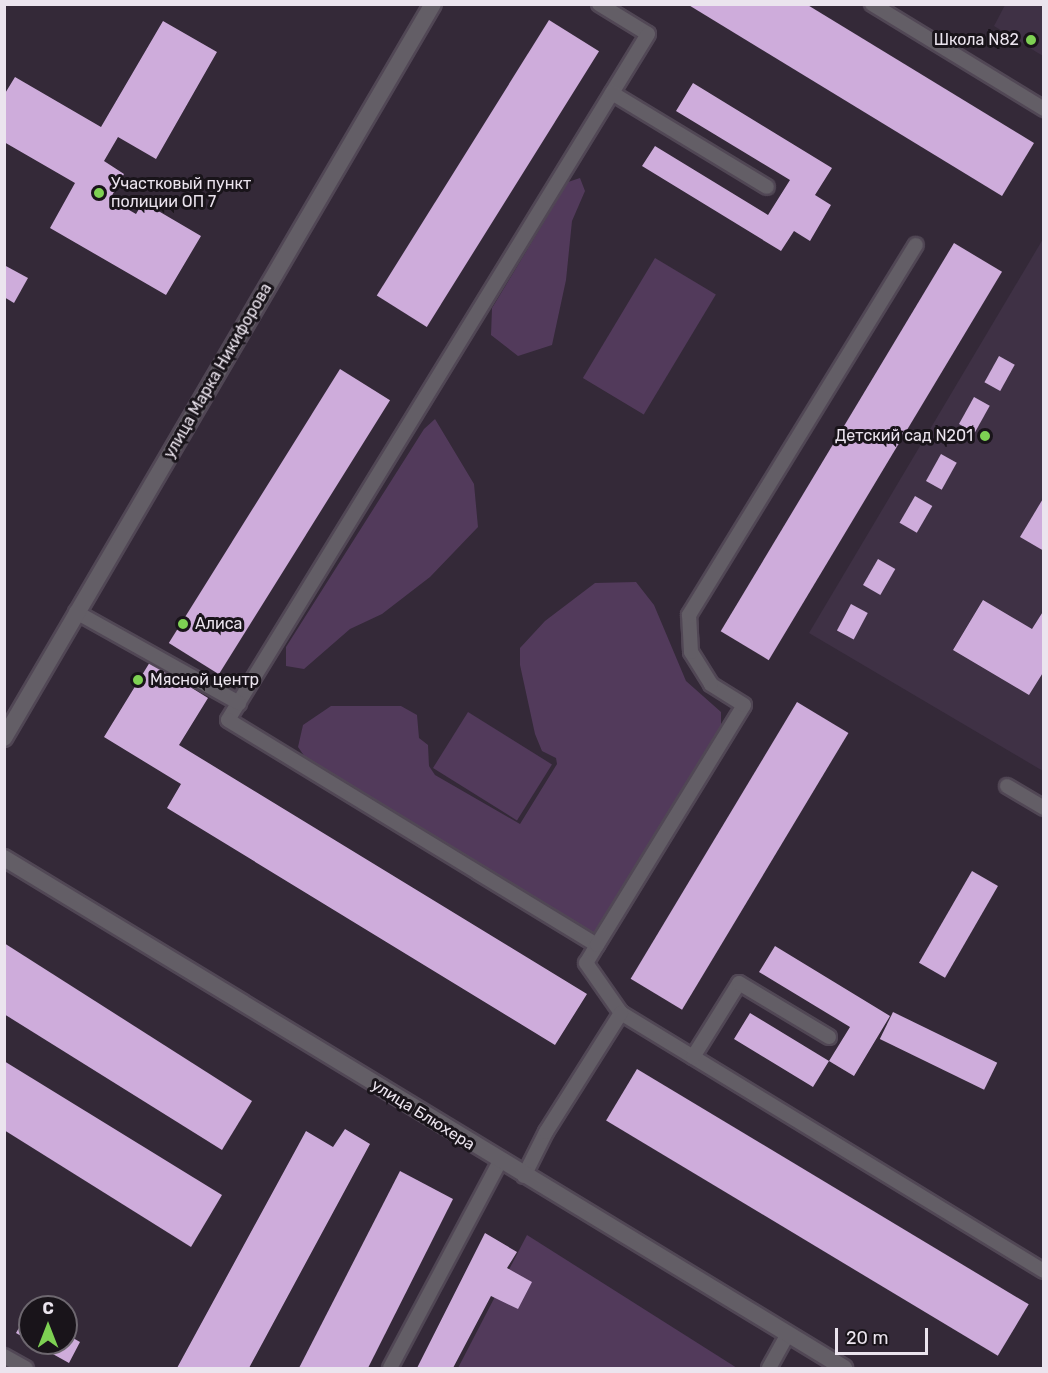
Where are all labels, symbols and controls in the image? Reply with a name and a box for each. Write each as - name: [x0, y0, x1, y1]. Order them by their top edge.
- place label: Школа N82: [934, 30, 1019, 50]
- marker: Школа N82: [1024, 33, 1038, 47]
- place label: Участковый пункт полиции ОП 7: [111, 174, 251, 212]
- marker: Участковый пункт полиции ОП 7: [92, 186, 106, 200]
- street label: улица Марка Никифорова: [160, 280, 276, 462]
- place label: Детский сад N201: [835, 426, 973, 446]
- marker: Детский сад N201: [978, 429, 992, 443]
- place label: Алиса: [195, 614, 242, 634]
- marker: Алиса: [176, 617, 190, 631]
- place label: Мясной центр: [150, 670, 259, 690]
- marker: Мясной центр: [131, 673, 145, 687]
- street label: улица Блюхера: [368, 1076, 478, 1154]
- north arrow: [18, 1295, 78, 1355]
- text: С: [42, 1299, 54, 1318]
- scale bar: [838, 1316, 931, 1354]
- text: 20 m: [846, 1327, 888, 1349]

